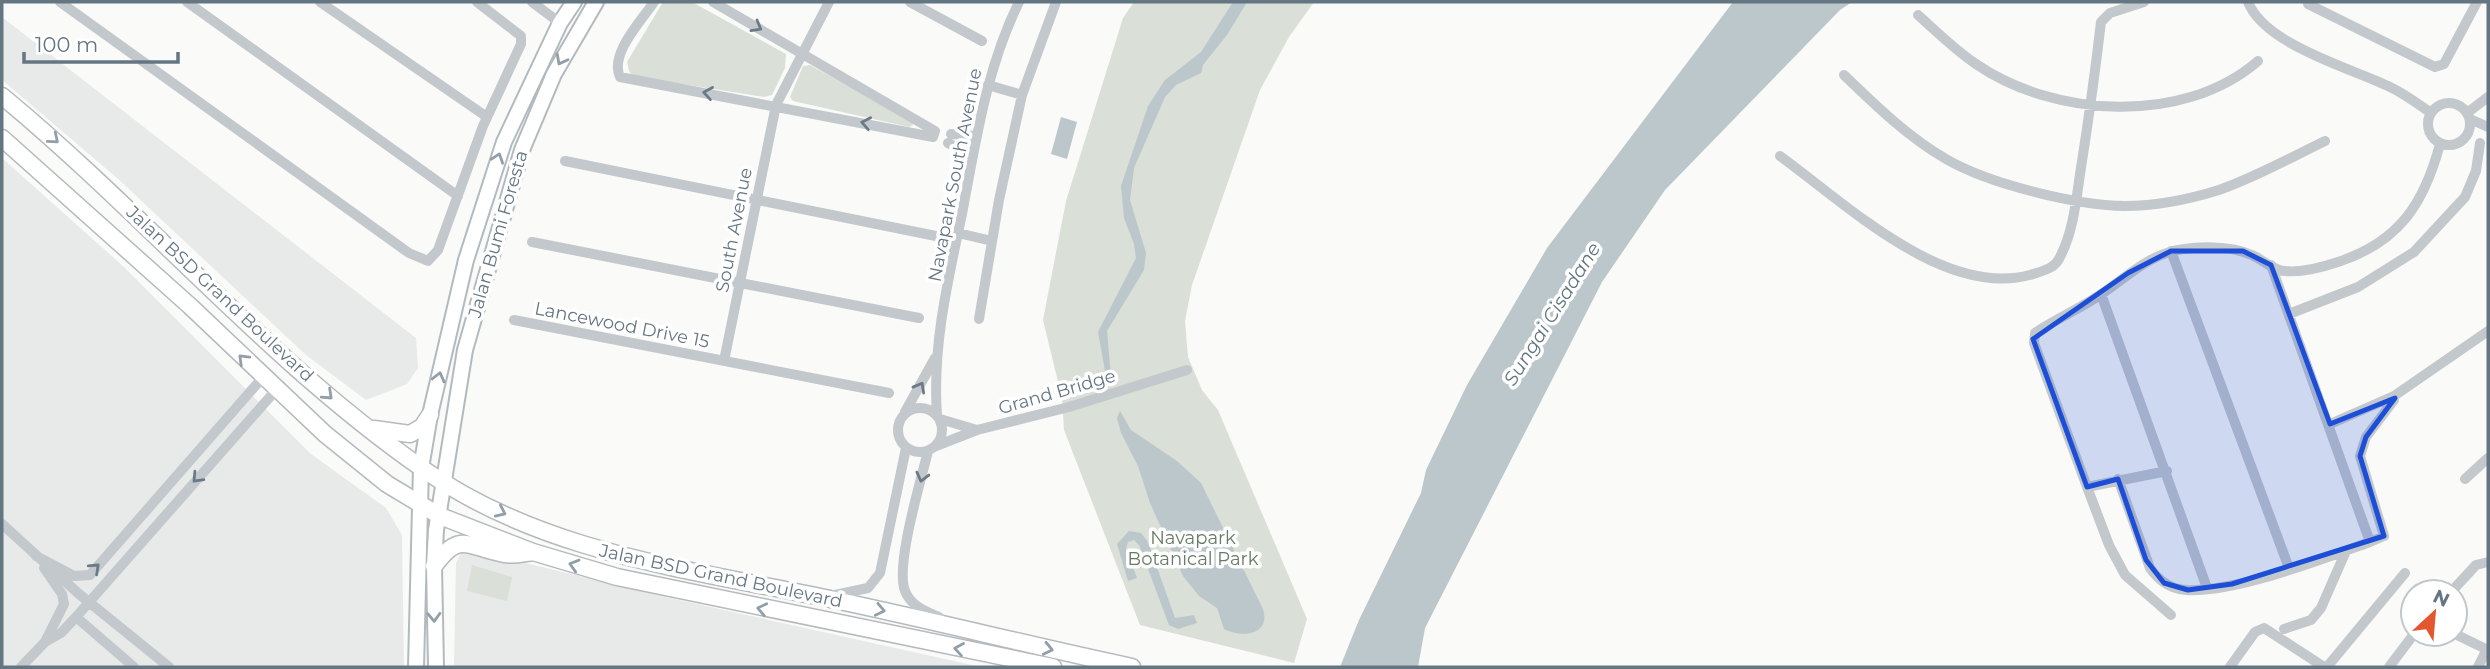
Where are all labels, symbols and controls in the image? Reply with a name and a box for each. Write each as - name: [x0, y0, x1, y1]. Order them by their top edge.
- one-way arrow: [750, 19, 763, 32]
- scale bar: [24, 21, 178, 65]
- text: 100 m: [35, 32, 98, 57]
- one-way arrow: [556, 53, 569, 65]
- street label: Navapark South Avenue: [923, 66, 987, 284]
- one-way arrow: [702, 86, 714, 101]
- one-way arrow: [860, 117, 872, 132]
- one-way arrow: [46, 131, 59, 143]
- street label: Jalan Bumi Foresta: [463, 148, 532, 321]
- one-way arrow: [490, 152, 504, 164]
- street label: South Avenue: [711, 166, 757, 294]
- street label: Jalan BSD Grand Boulevard: [121, 201, 318, 387]
- water label: Sungai Cisadane: [1499, 238, 1605, 390]
- street label: Lancewood Drive 15: [533, 297, 711, 353]
- one-way arrow: [239, 354, 252, 367]
- street label: Grand Bridge: [996, 365, 1118, 419]
- one-way arrow: [431, 371, 445, 383]
- one-way arrow: [912, 382, 925, 395]
- one-way arrow: [320, 387, 333, 399]
- one-way arrow: [193, 470, 205, 483]
- one-way arrow: [916, 471, 930, 483]
- one-way arrow: [493, 504, 506, 518]
- park label: Navapark Botanical Park: [1128, 527, 1259, 570]
- street label: Jalan BSD Grand Boulevard: [596, 539, 845, 613]
- one-way arrow: [569, 559, 581, 573]
- one-way arrow: [87, 564, 100, 577]
- north arrow: [2399, 578, 2469, 648]
- text: N: [2429, 584, 2453, 612]
- one-way arrow: [756, 602, 768, 617]
- one-way arrow: [874, 602, 886, 617]
- one-way arrow: [427, 611, 442, 622]
- one-way arrow: [1042, 640, 1054, 655]
- one-way arrow: [953, 643, 965, 658]

